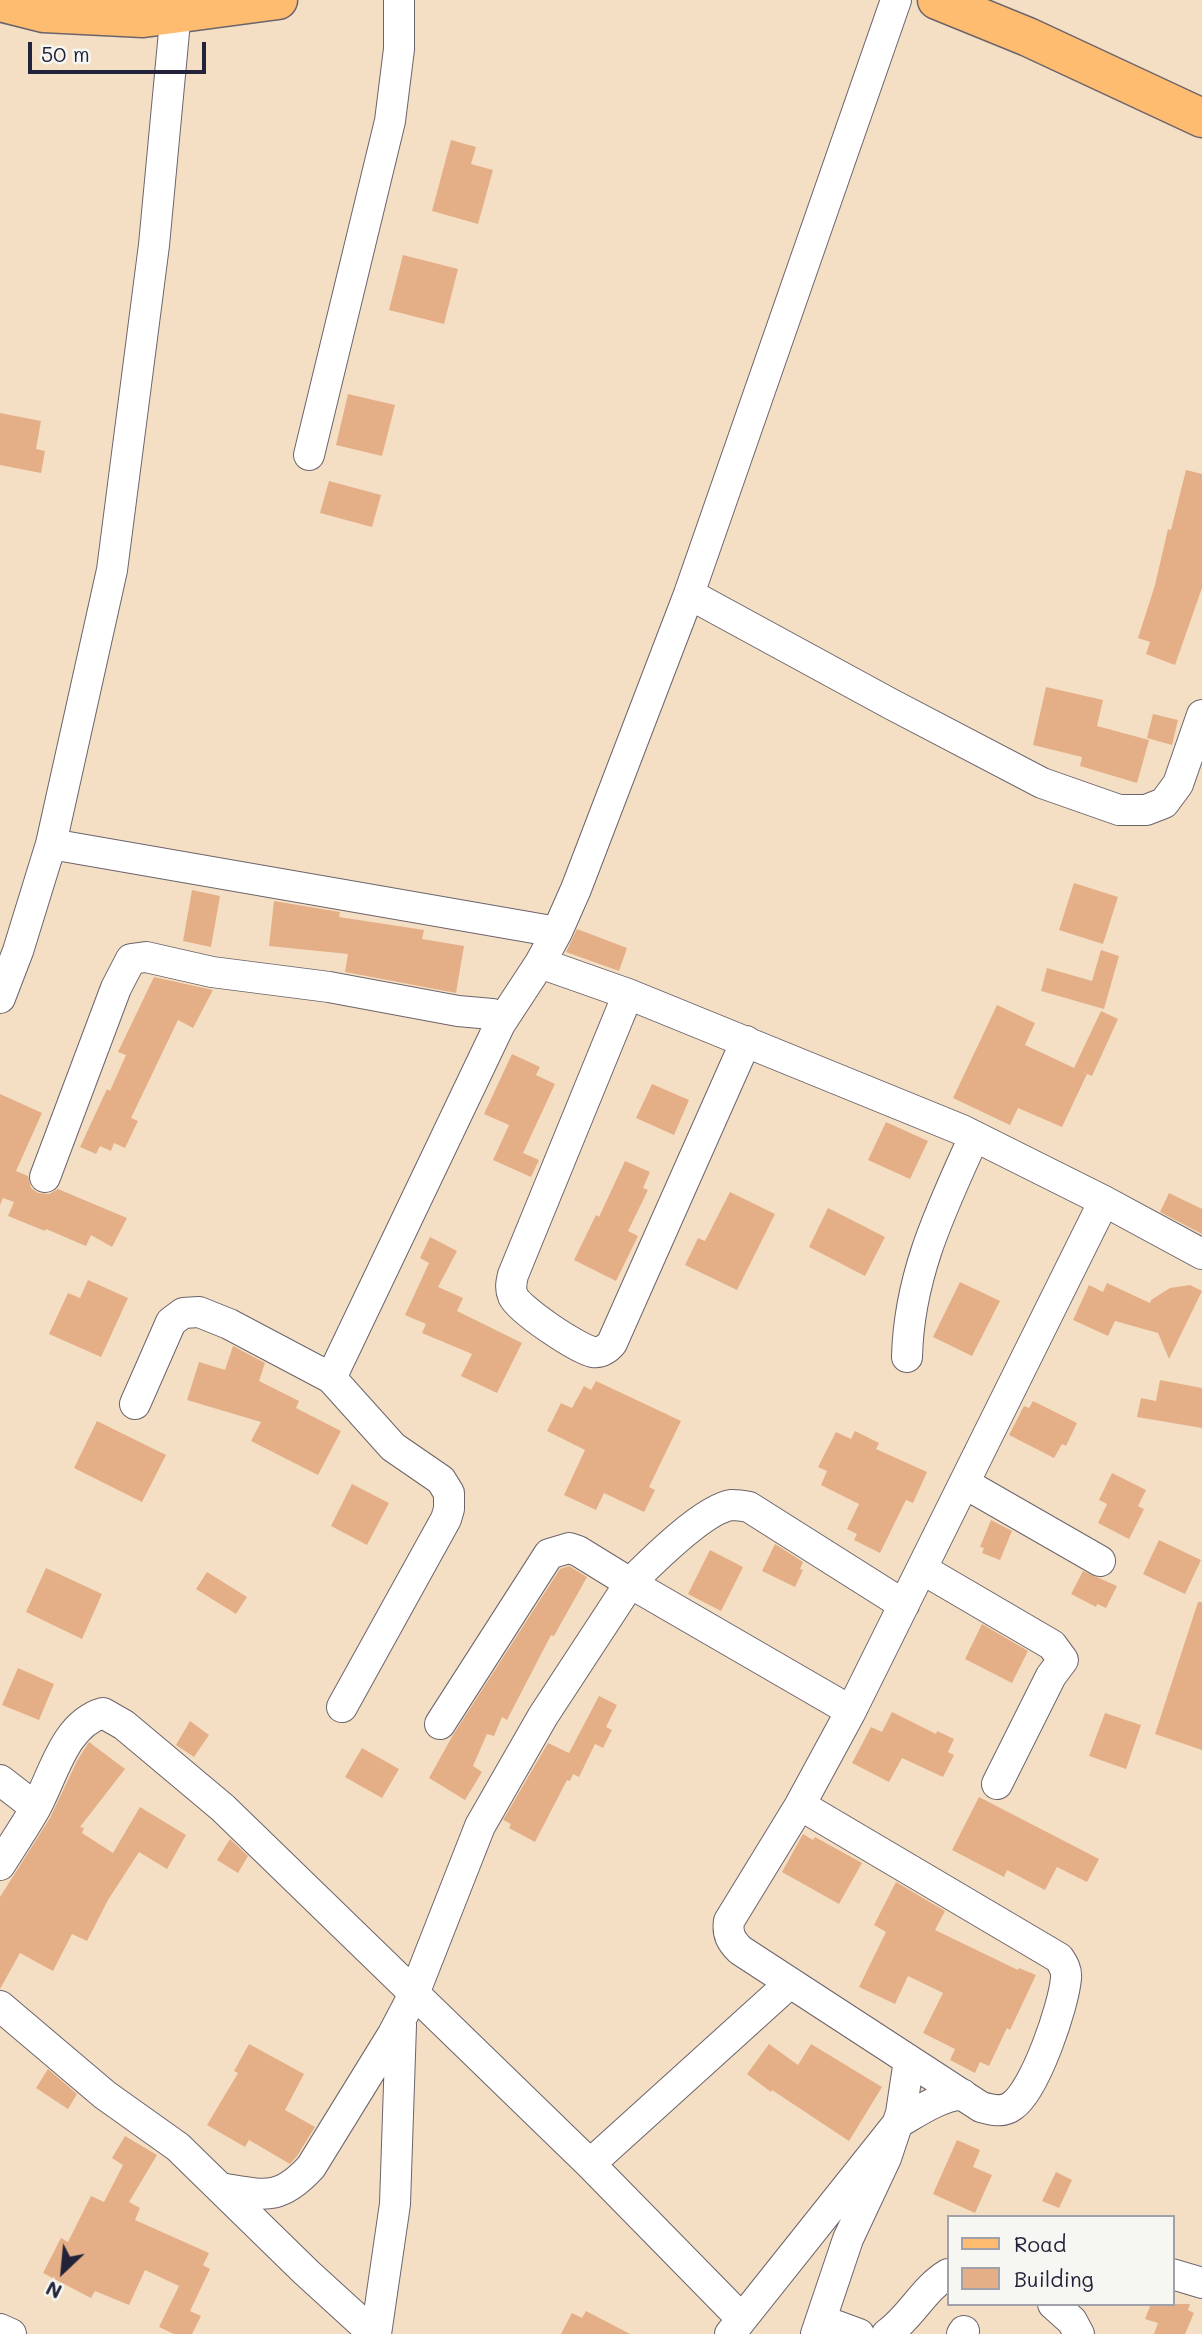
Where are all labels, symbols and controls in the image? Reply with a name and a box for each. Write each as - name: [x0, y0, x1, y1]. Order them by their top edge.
- scale bar: [32, 28, 210, 72]
- text: 50 m: [41, 40, 90, 67]
- legend: [946, 2215, 1174, 2306]
- text: Road: [1014, 2230, 1066, 2257]
- north arrow: [28, 2236, 98, 2306]
- text: Building: [1014, 2265, 1094, 2292]
- text: N: [42, 2276, 66, 2305]

